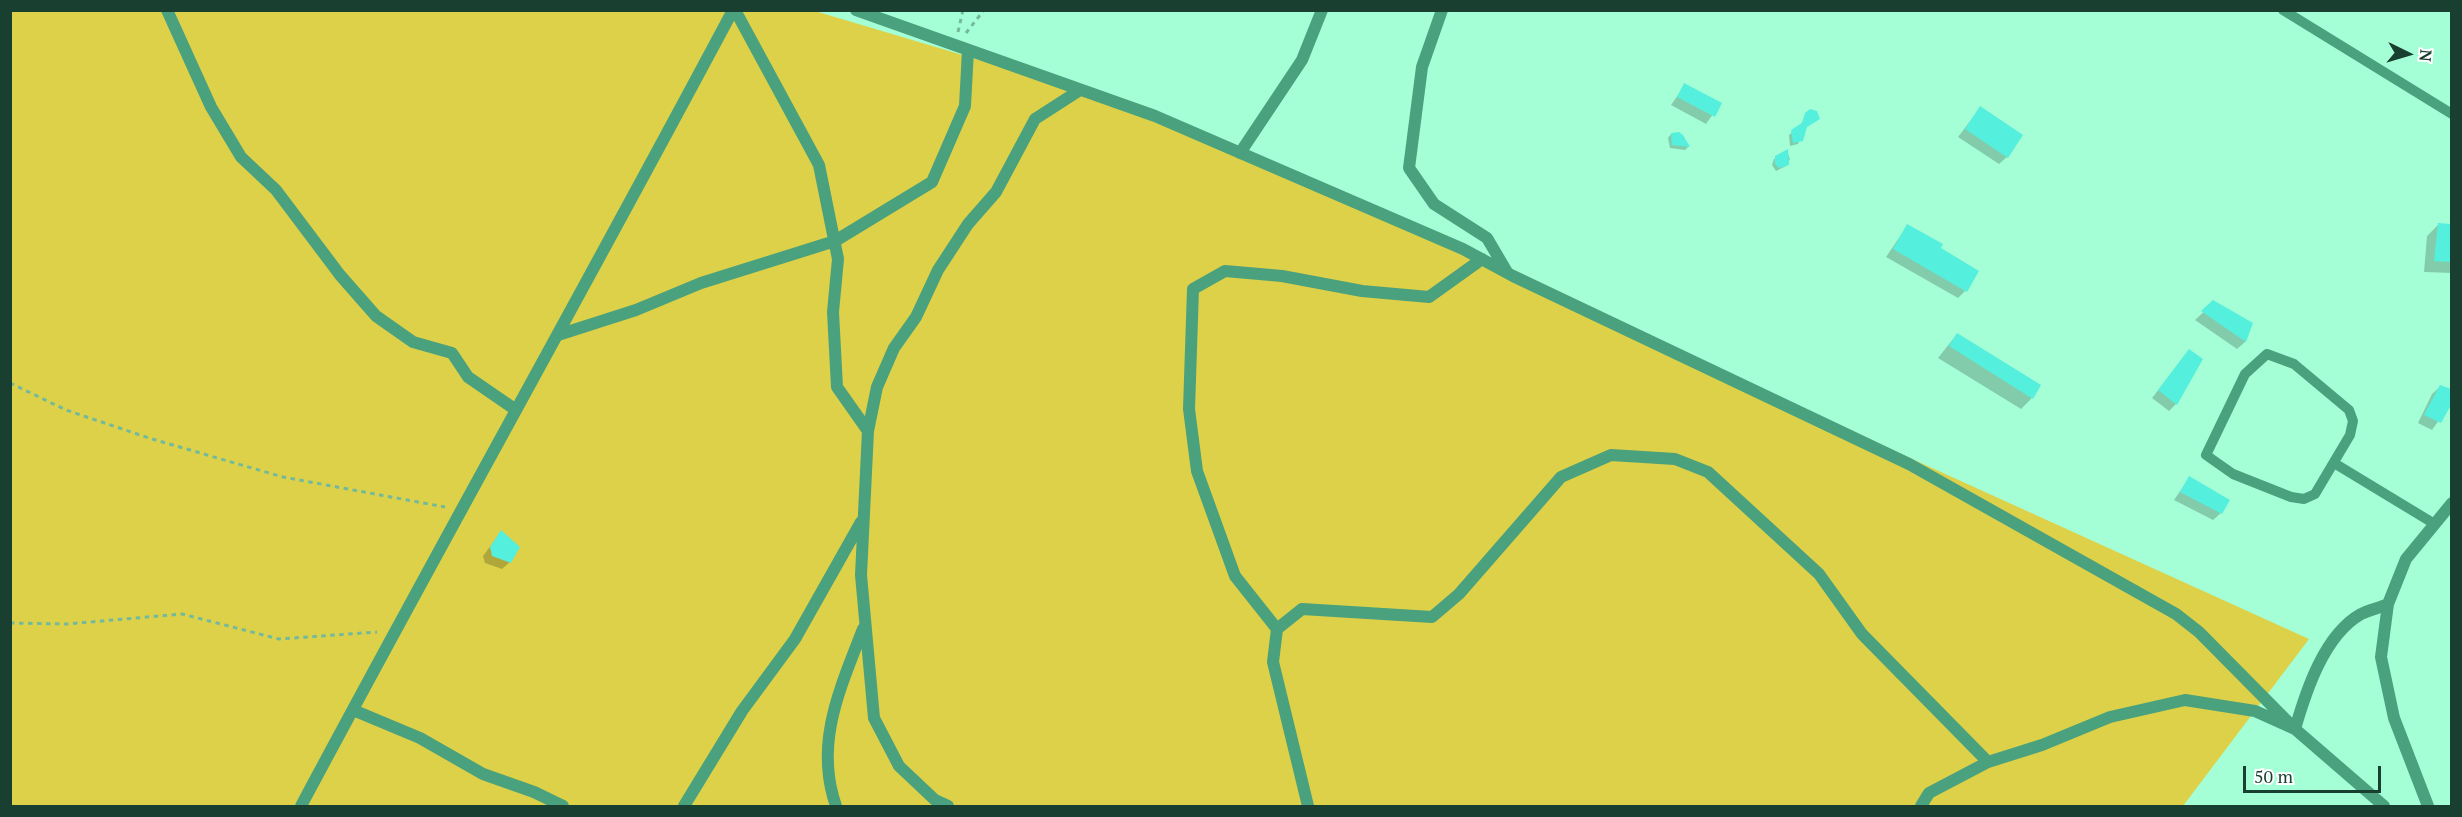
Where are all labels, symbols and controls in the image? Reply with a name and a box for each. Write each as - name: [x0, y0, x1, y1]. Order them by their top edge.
- north arrow: [2378, 24, 2438, 84]
- text: N: [2414, 49, 2437, 63]
- scale bar: [2246, 754, 2384, 792]
- text: 50 m: [2254, 764, 2293, 788]

